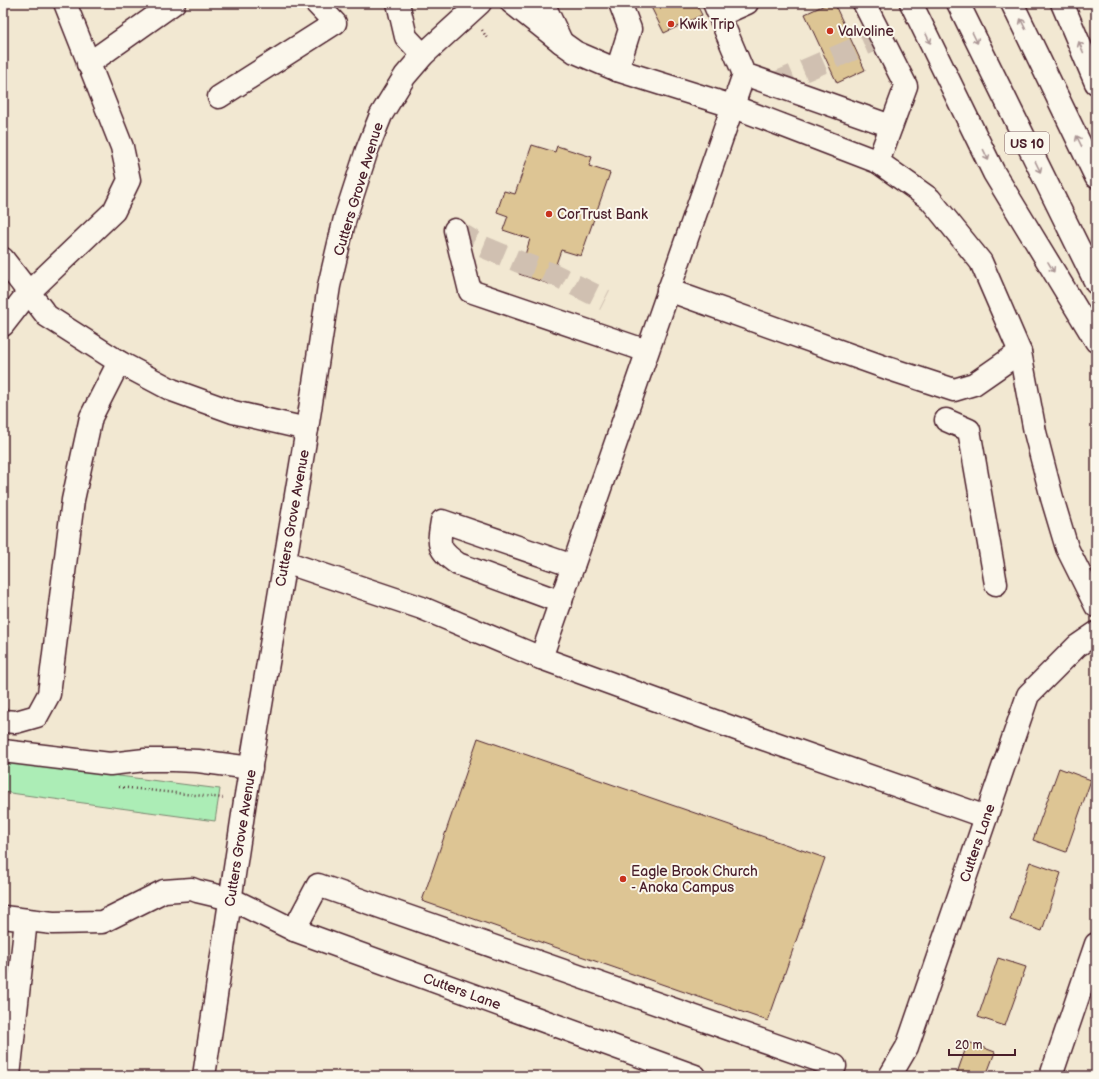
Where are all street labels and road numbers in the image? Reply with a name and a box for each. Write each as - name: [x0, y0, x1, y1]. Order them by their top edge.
- street label: Cutters Grove Avenue: [330, 120, 387, 258]
- road number: US 10: [1005, 132, 1049, 154]
- street label: Cutters Grove Avenue: [272, 448, 313, 588]
- street label: Cutters Grove Avenue: [221, 768, 260, 908]
- street label: Cutters Lane: [956, 802, 999, 885]
- street label: Cutters Lane: [421, 970, 503, 1013]

